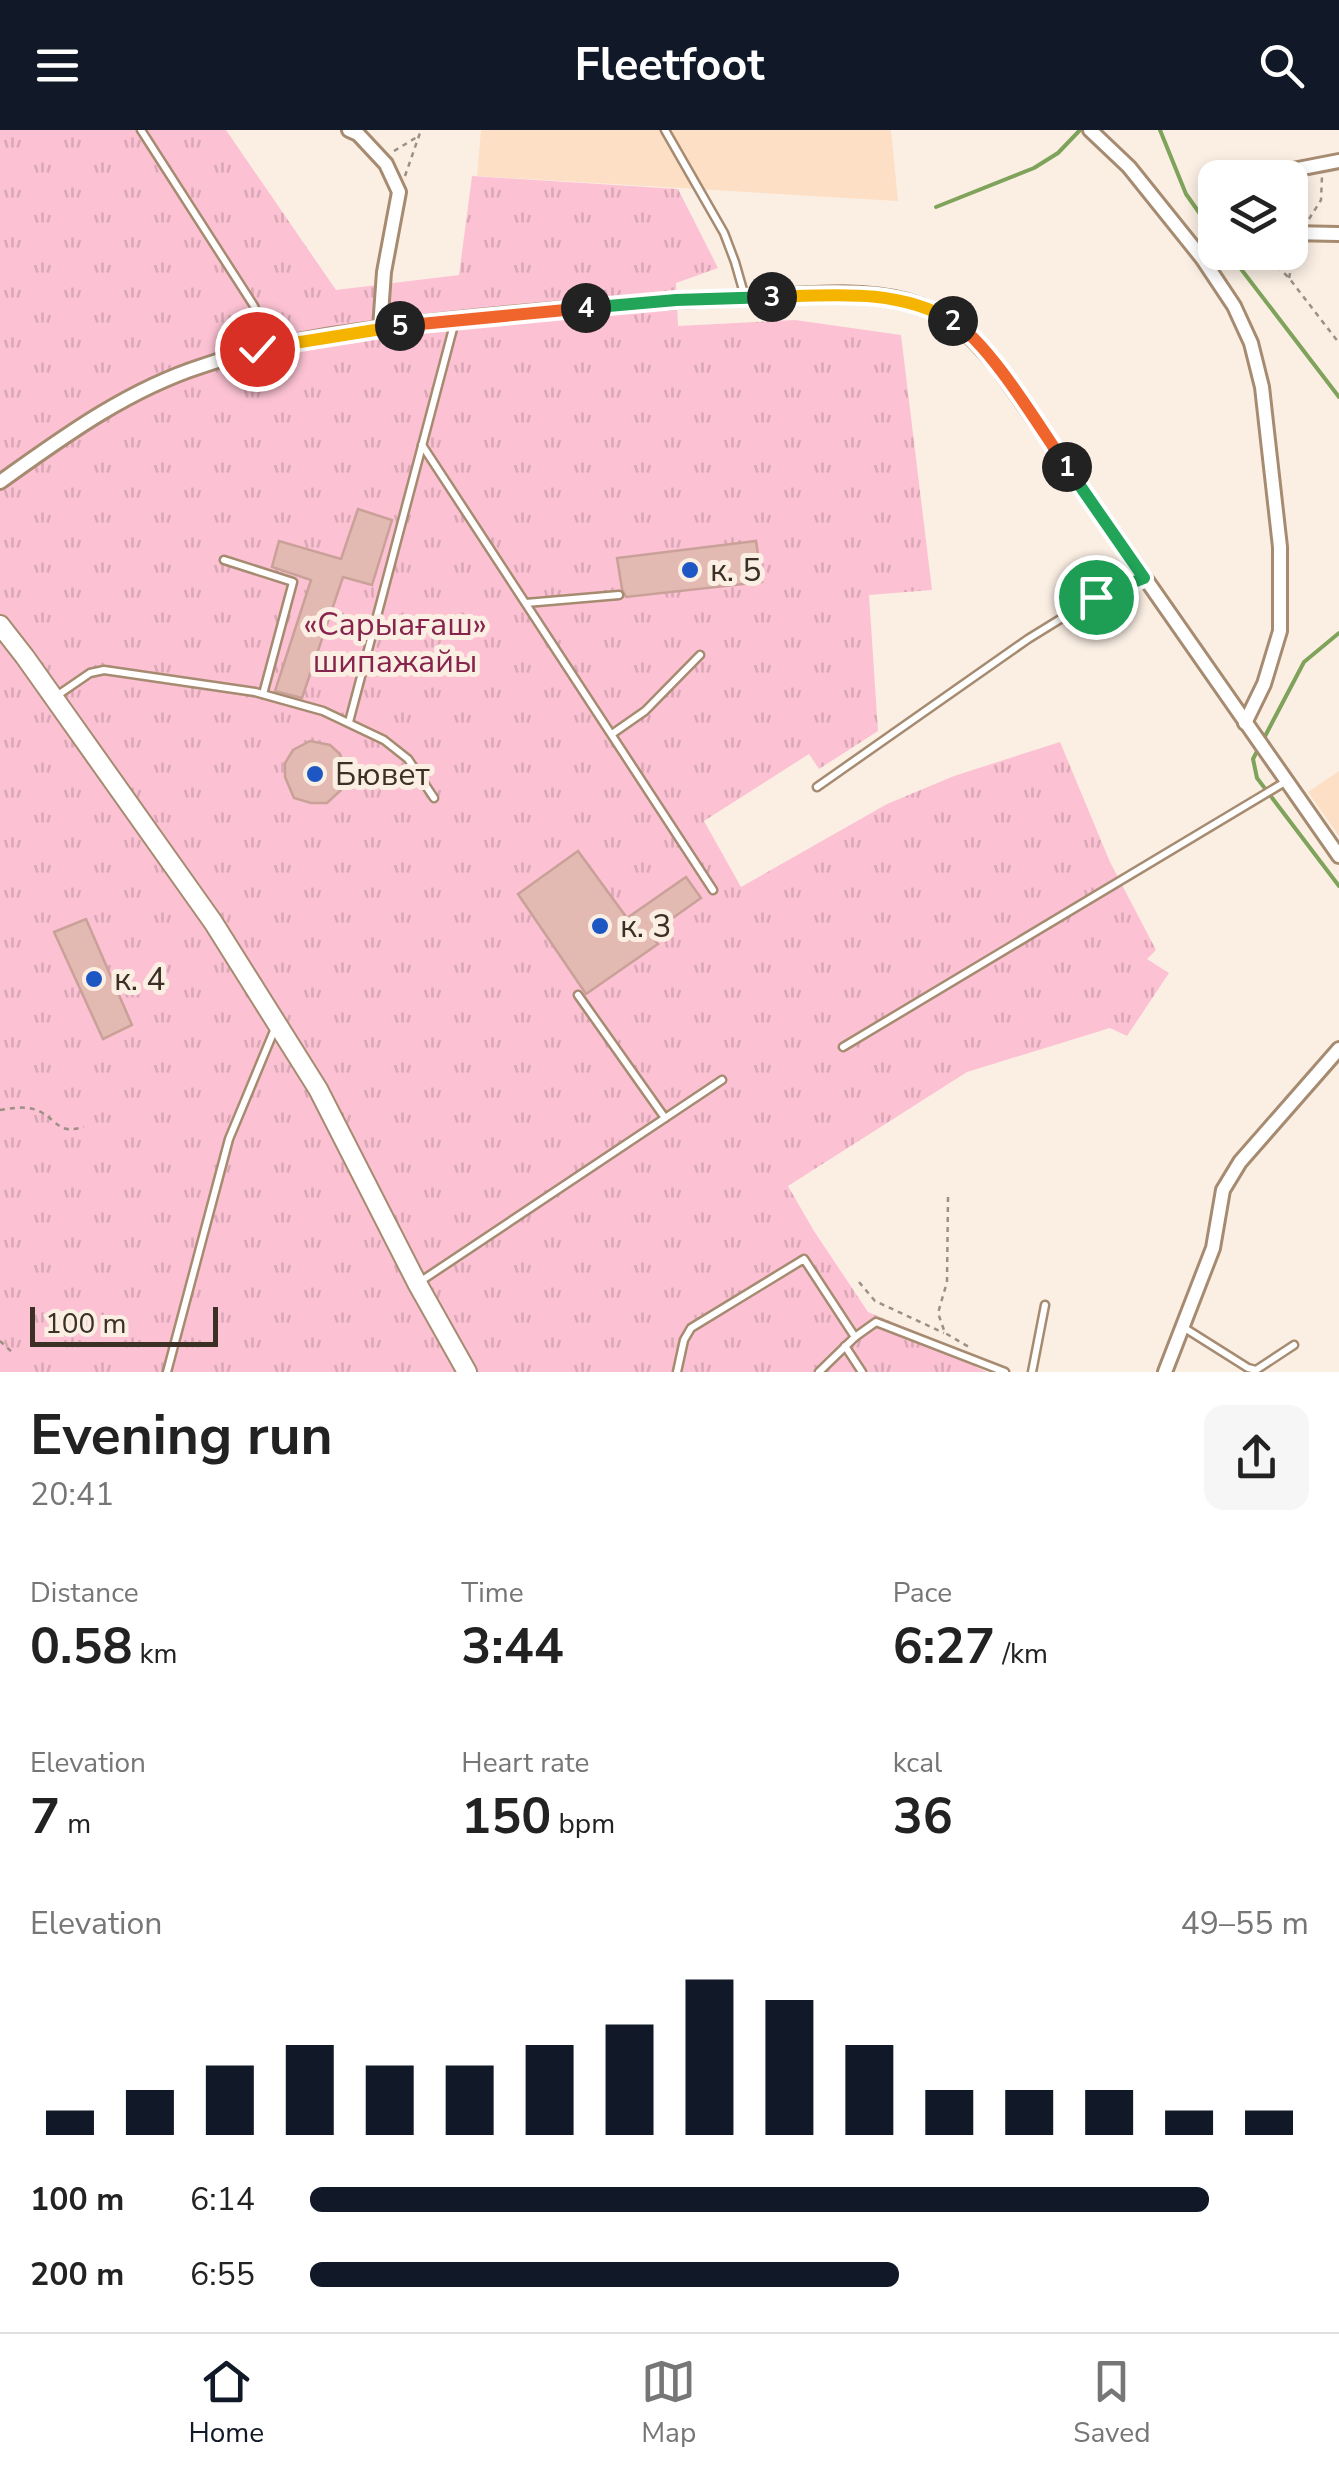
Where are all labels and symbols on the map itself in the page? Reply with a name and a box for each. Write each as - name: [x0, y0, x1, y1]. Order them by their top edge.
- pin: 3: [747, 272, 797, 322]
- pin: 4: [561, 283, 611, 333]
- pin: 2: [928, 296, 978, 346]
- pin: 5: [375, 301, 425, 351]
- pin: [215, 307, 300, 392]
- pin: 1: [1042, 442, 1092, 492]
- place label: к. 5: [710, 549, 762, 592]
- pin: [1054, 555, 1139, 640]
- marker: к. 5: [679, 559, 701, 581]
- park label: «Сарыағаш» шипажайы: [303, 603, 487, 683]
- place label: Бювет: [335, 753, 431, 796]
- marker: Бювет: [304, 763, 326, 785]
- place label: к. 3: [620, 905, 672, 948]
- marker: к. 3: [589, 915, 611, 937]
- place label: к. 4: [114, 958, 166, 1001]
- marker: к. 4: [83, 968, 105, 990]
- scale bar: [30, 1302, 218, 1346]

